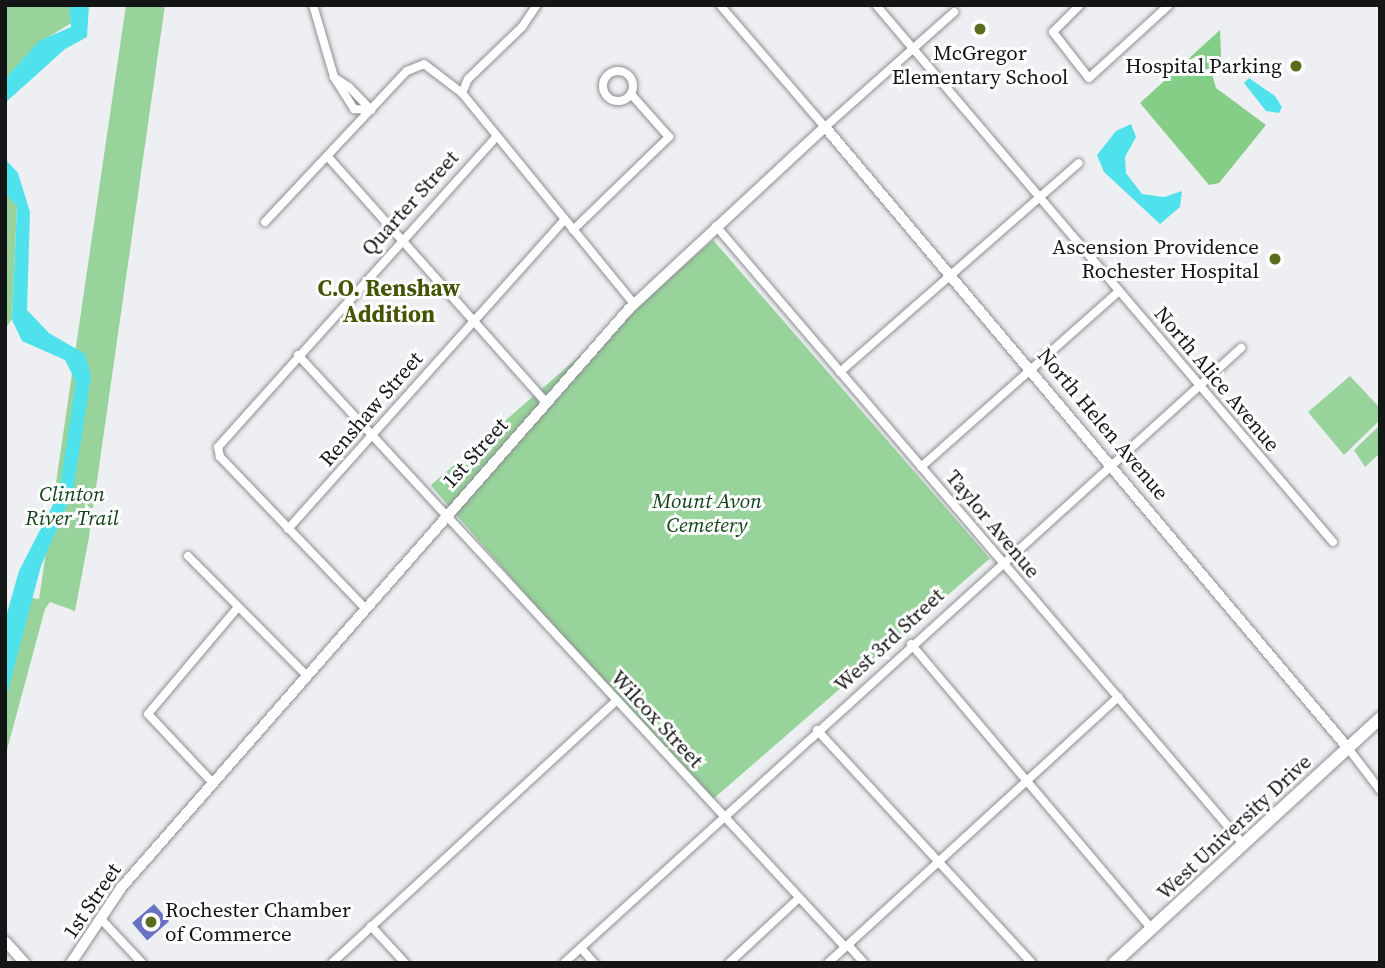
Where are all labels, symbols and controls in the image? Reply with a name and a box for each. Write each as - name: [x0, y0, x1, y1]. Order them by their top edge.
- marker: McGregor Elementary School: [972, 21, 988, 37]
- place label: McGregor Elementary School: [892, 40, 1068, 90]
- place label: Hospital Parking: [1125, 53, 1282, 79]
- marker: Hospital Parking: [1288, 58, 1304, 74]
- street label: Quarter Street: [356, 145, 464, 261]
- place label: Ascension Providence Rochester Hospital: [1052, 234, 1259, 284]
- marker: Ascension Providence Rochester Hospital: [1265, 249, 1285, 269]
- district label: C.O. Renshaw Addition: [318, 274, 460, 328]
- street label: North Alice Avenue: [1149, 301, 1285, 457]
- street label: North Helen Avenue: [1032, 343, 1174, 505]
- street label: Renshaw Street: [314, 346, 428, 472]
- street label: 1st Street: [437, 413, 513, 493]
- street label: Taylor Avenue: [941, 465, 1045, 583]
- park label: Clinton River Trail: [25, 481, 119, 531]
- park label: Mount Avon Cemetery: [652, 488, 762, 538]
- street label: West 3rd Street: [829, 583, 949, 697]
- street label: Wilcox Street: [606, 665, 708, 773]
- street label: West University Drive: [1152, 749, 1316, 905]
- street label: 1st Street: [58, 858, 126, 944]
- place label: Rochester Chamber of Commerce: [165, 897, 351, 947]
- marker: Rochester Chamber of Commerce: [143, 914, 159, 930]

